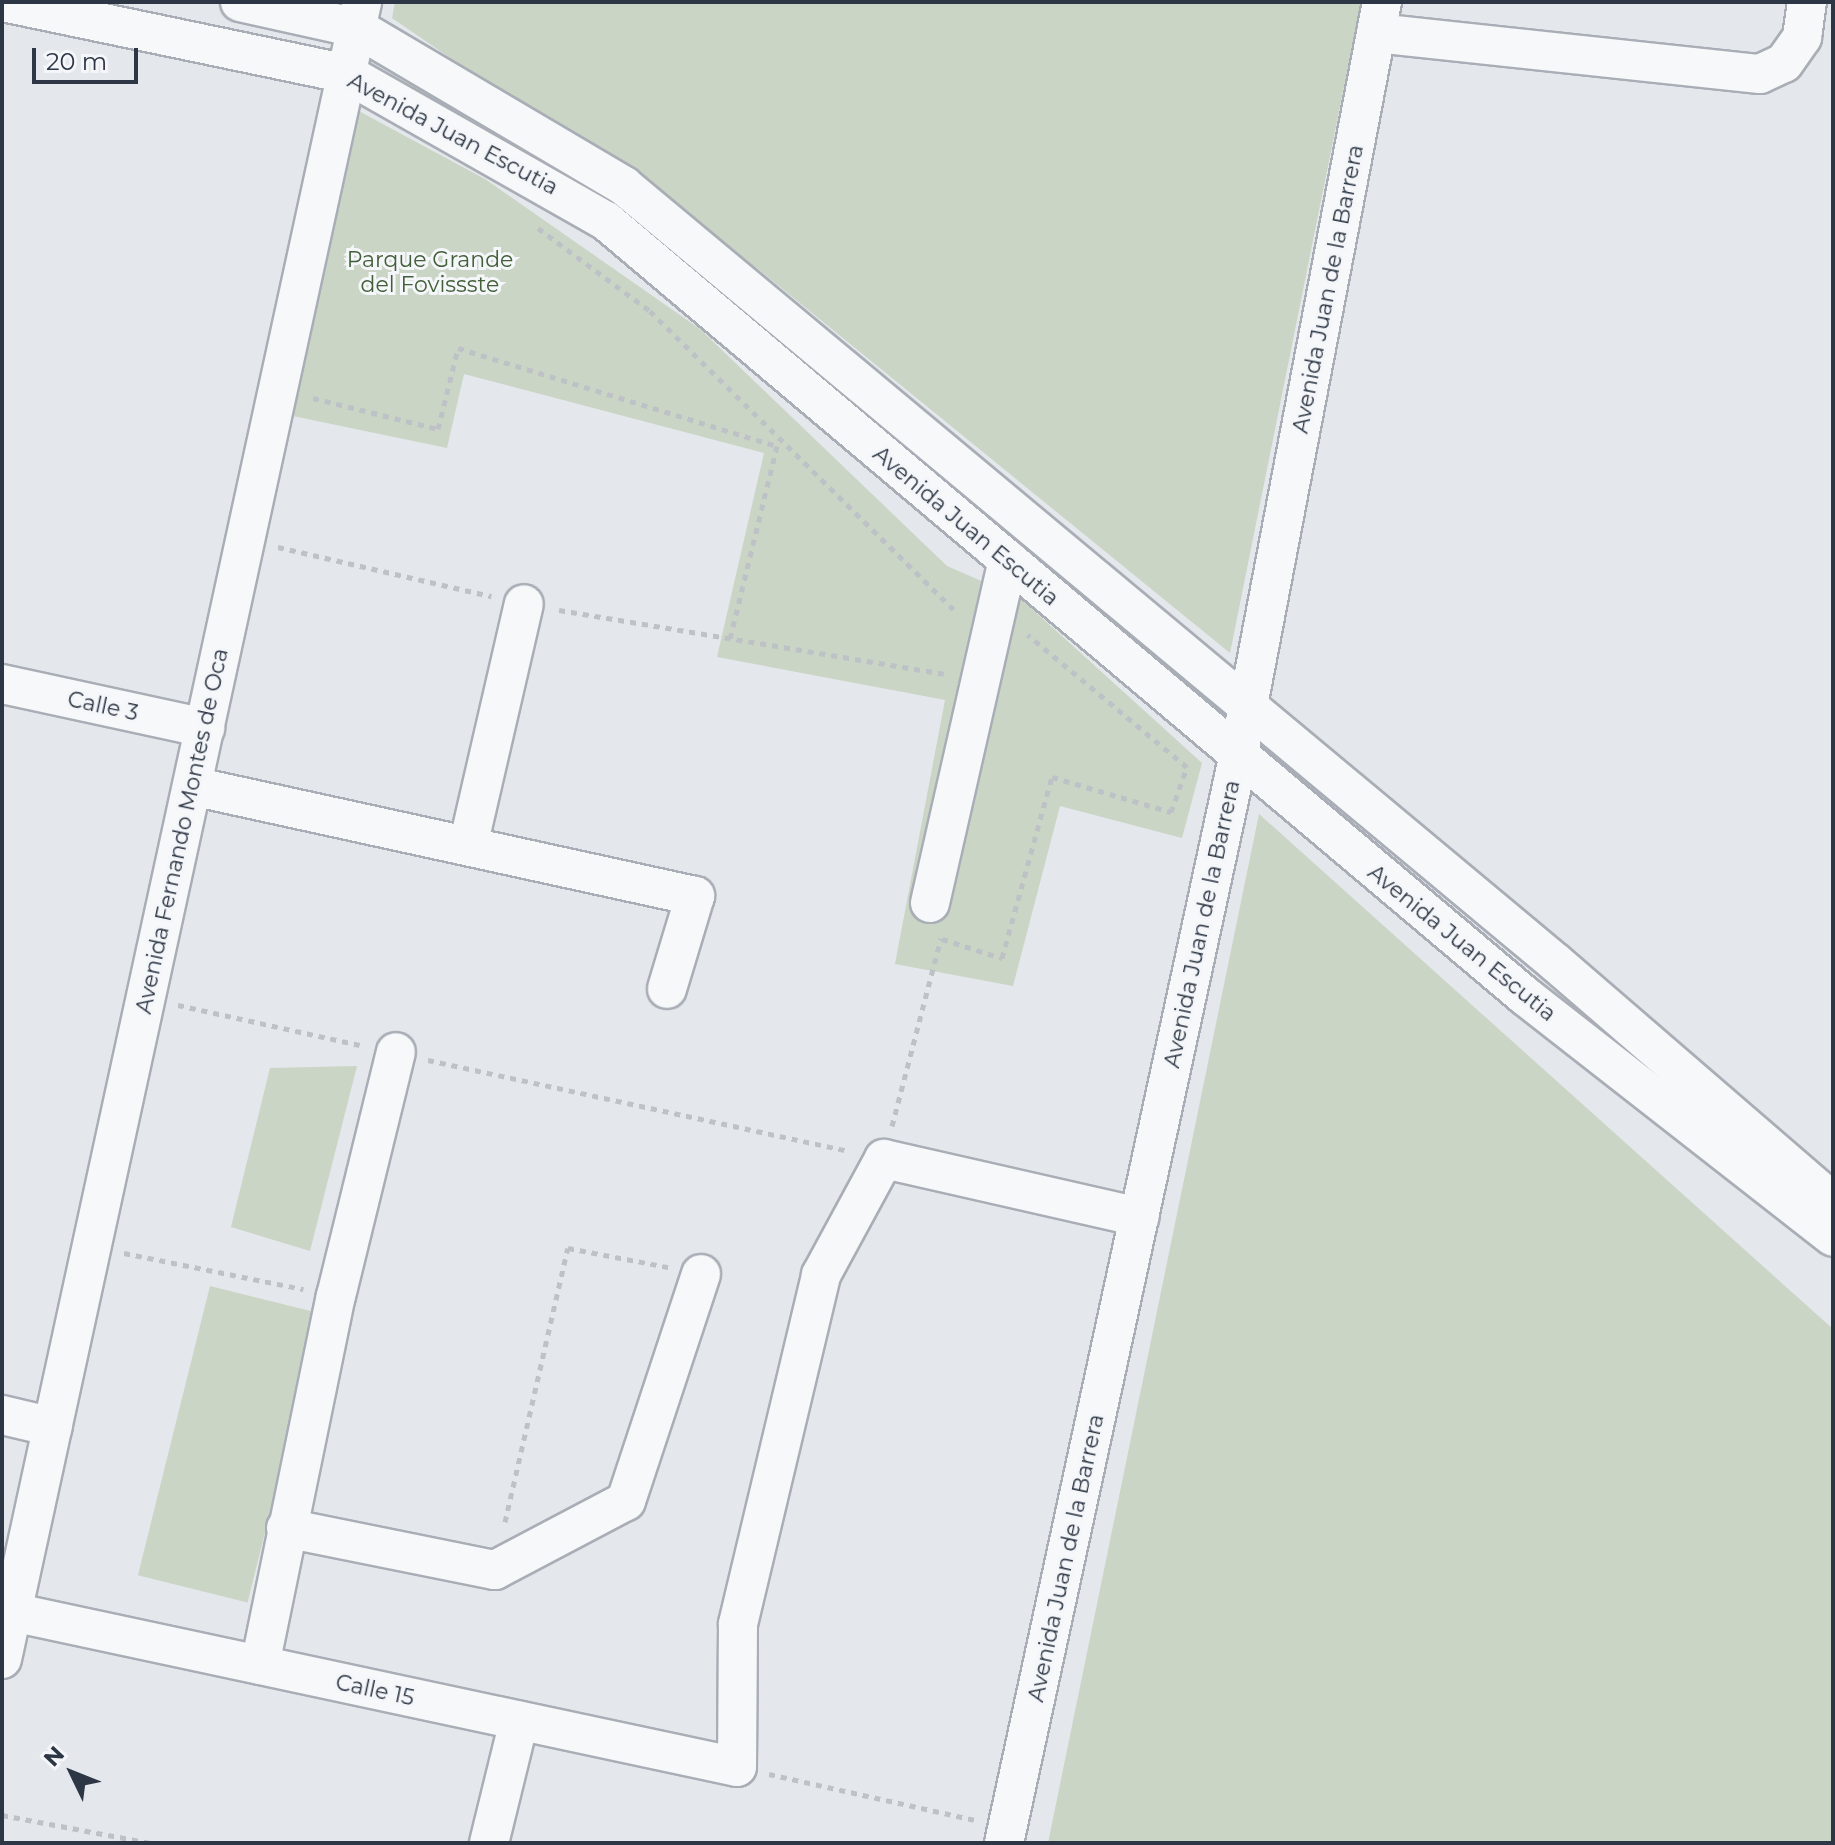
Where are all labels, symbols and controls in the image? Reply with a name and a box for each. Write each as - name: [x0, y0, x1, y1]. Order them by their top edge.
- scale bar: [36, 32, 142, 82]
- text: 20 m: [46, 47, 107, 76]
- street label: Avenida Juan Escutia: [343, 67, 563, 201]
- street label: Avenida Juan de la Barrera: [1287, 142, 1369, 436]
- park label: Parque Grande del Fovissste: [347, 246, 513, 298]
- street label: Avenida Juan Escutia: [868, 441, 1064, 611]
- street label: Avenida Fernando Montes de Oca: [130, 646, 234, 1016]
- street label: Calle 3: [65, 686, 141, 726]
- street label: Avenida Juan de la Barrera: [1159, 778, 1245, 1070]
- street label: Avenida Juan Escutia: [1363, 859, 1561, 1027]
- street label: Avenida Juan de la Barrera: [1023, 1412, 1109, 1704]
- street label: Calle 15: [333, 1669, 417, 1711]
- north arrow: [32, 1733, 112, 1813]
- text: N: [38, 1741, 70, 1772]

